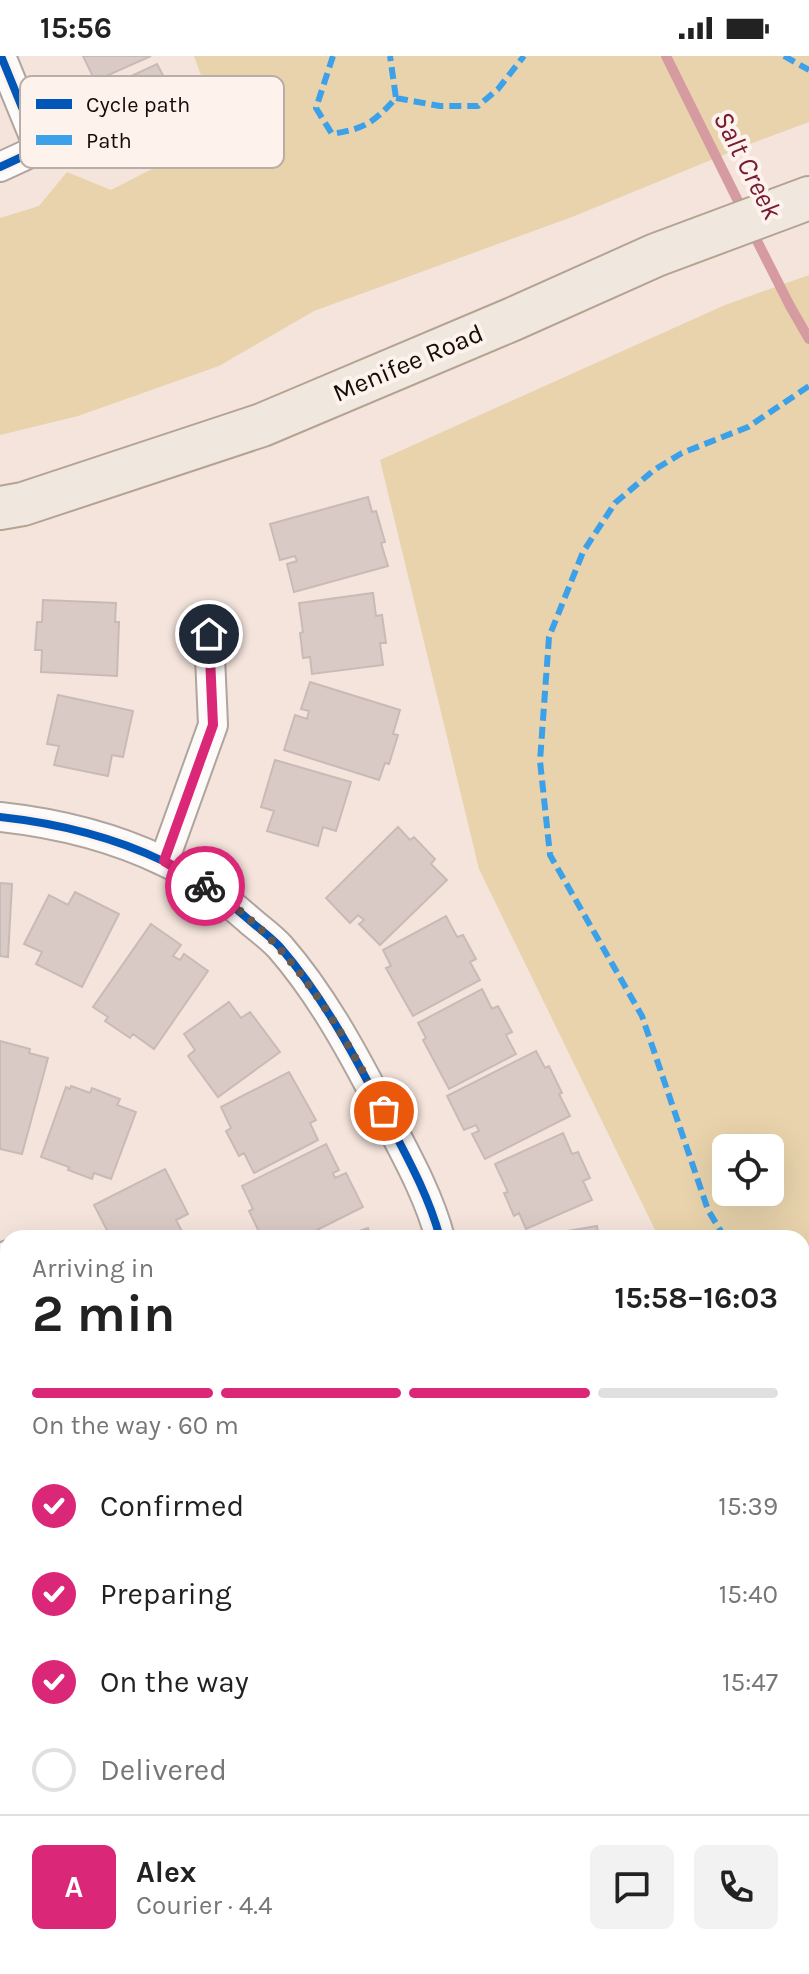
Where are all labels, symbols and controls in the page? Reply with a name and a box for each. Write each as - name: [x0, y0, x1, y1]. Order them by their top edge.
- text: 15:56: [40, 10, 112, 46]
- legend: [20, 76, 284, 168]
- text: Cycle path: [86, 92, 190, 118]
- water label: Salt Creek: [707, 105, 790, 225]
- text: Path: [86, 128, 132, 154]
- street label: Menifee Road: [328, 317, 488, 409]
- pin: [175, 600, 243, 668]
- icon: home: [187, 612, 231, 656]
- courier: [165, 846, 245, 926]
- icon: bike: [183, 864, 227, 908]
- pin: [350, 1077, 418, 1145]
- icon: bag: [362, 1089, 406, 1133]
- map controls: [712, 1134, 784, 1206]
- button: locate: [712, 1134, 784, 1206]
- text: Arriving in: [32, 1253, 154, 1284]
- text: 15:58–16:03: [615, 1280, 778, 1316]
- text: 2 min: [32, 1283, 175, 1344]
- text: On the way · 60 m: [32, 1410, 239, 1441]
- icon: check: [32, 1484, 76, 1528]
- text: Confirmed: [100, 1488, 244, 1524]
- text: 15:39: [718, 1491, 778, 1522]
- icon: check: [32, 1572, 76, 1616]
- text: Preparing: [100, 1576, 232, 1612]
- text: 15:40: [719, 1579, 778, 1610]
- icon: check: [32, 1660, 76, 1704]
- text: On the way: [100, 1664, 249, 1700]
- text: 15:47: [722, 1667, 778, 1698]
- text: Delivered: [100, 1752, 227, 1788]
- button: chat: [590, 1845, 674, 1929]
- button: phone: [694, 1845, 778, 1929]
- text: Alex: [136, 1854, 196, 1890]
- text: A: [65, 1869, 83, 1905]
- text: Courier · 4.4: [136, 1890, 272, 1921]

